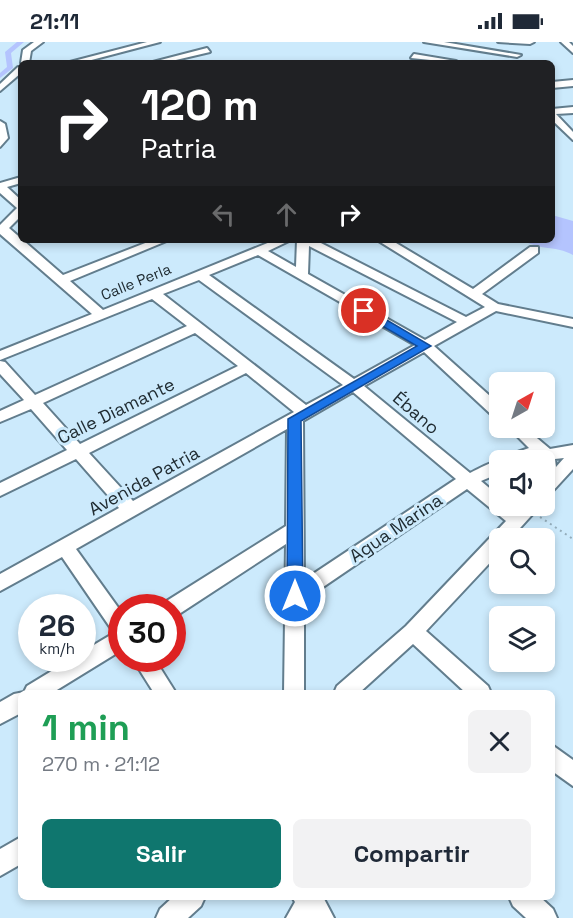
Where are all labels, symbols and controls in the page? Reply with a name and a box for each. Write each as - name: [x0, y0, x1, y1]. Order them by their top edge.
- text: 21:11: [30, 7, 79, 35]
- text: 120 m: [141, 79, 259, 132]
- icon: right: [42, 84, 120, 162]
- text: Patria: [141, 131, 216, 166]
- icon: left: [207, 198, 240, 231]
- icon: ahead: [270, 198, 303, 231]
- icon: right: [333, 198, 366, 231]
- street label: Calle Perla: [98, 259, 174, 304]
- pin: [338, 285, 389, 336]
- icon: arrive: [347, 294, 380, 327]
- street label: Calle Diamante: [53, 372, 178, 449]
- north arrow: [489, 372, 555, 438]
- map controls: [489, 372, 555, 672]
- street label: Ébano: [388, 386, 444, 439]
- street label: Avenida Patria: [84, 441, 203, 520]
- button: sound: [489, 450, 555, 516]
- street label: Agua Marina: [345, 488, 447, 567]
- button: search: [489, 528, 555, 594]
- position arrow: [263, 564, 327, 628]
- speed limit sign: 30: [108, 594, 186, 672]
- text: 26: [39, 606, 75, 645]
- button: layers: [489, 606, 555, 672]
- text: km/h: [39, 639, 75, 658]
- text: 1 min: [42, 705, 130, 751]
- button: close: [468, 710, 531, 773]
- text: 270 m · 21:12: [42, 751, 160, 777]
- button: Salir: [42, 819, 281, 888]
- button: Compartir: [293, 819, 531, 888]

